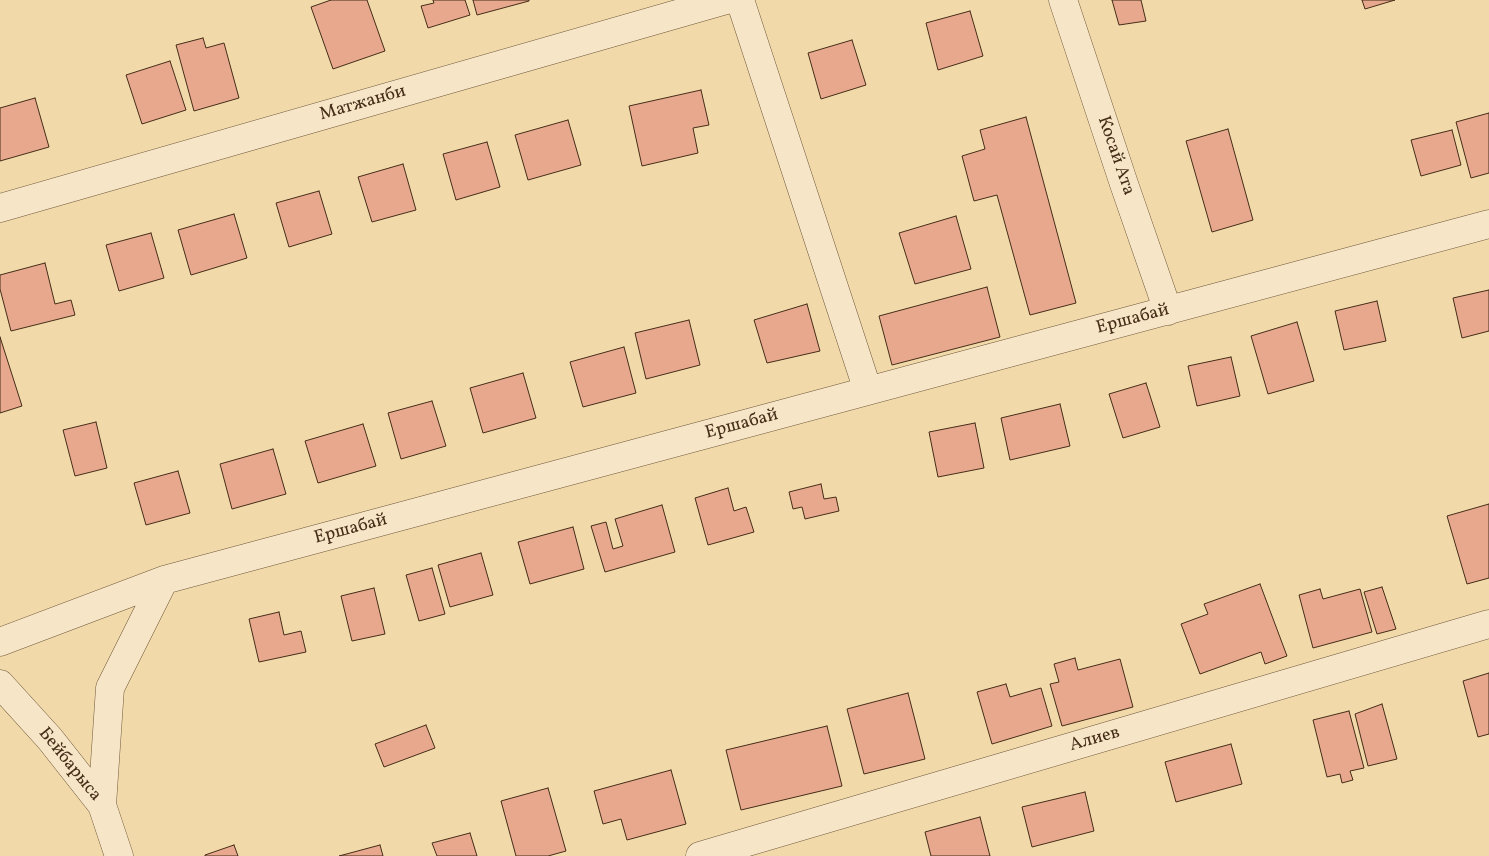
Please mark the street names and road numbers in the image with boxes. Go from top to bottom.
street label: Матжанби [317,81,409,127]
street label: Косай Ата [1091,114,1139,198]
street label: Ершабай [1094,300,1172,340]
street label: Ершабай [703,405,781,445]
street label: Ершабай [312,510,390,550]
street label: Алиев [1067,723,1123,757]
street label: Бейбарыса [33,724,105,806]

